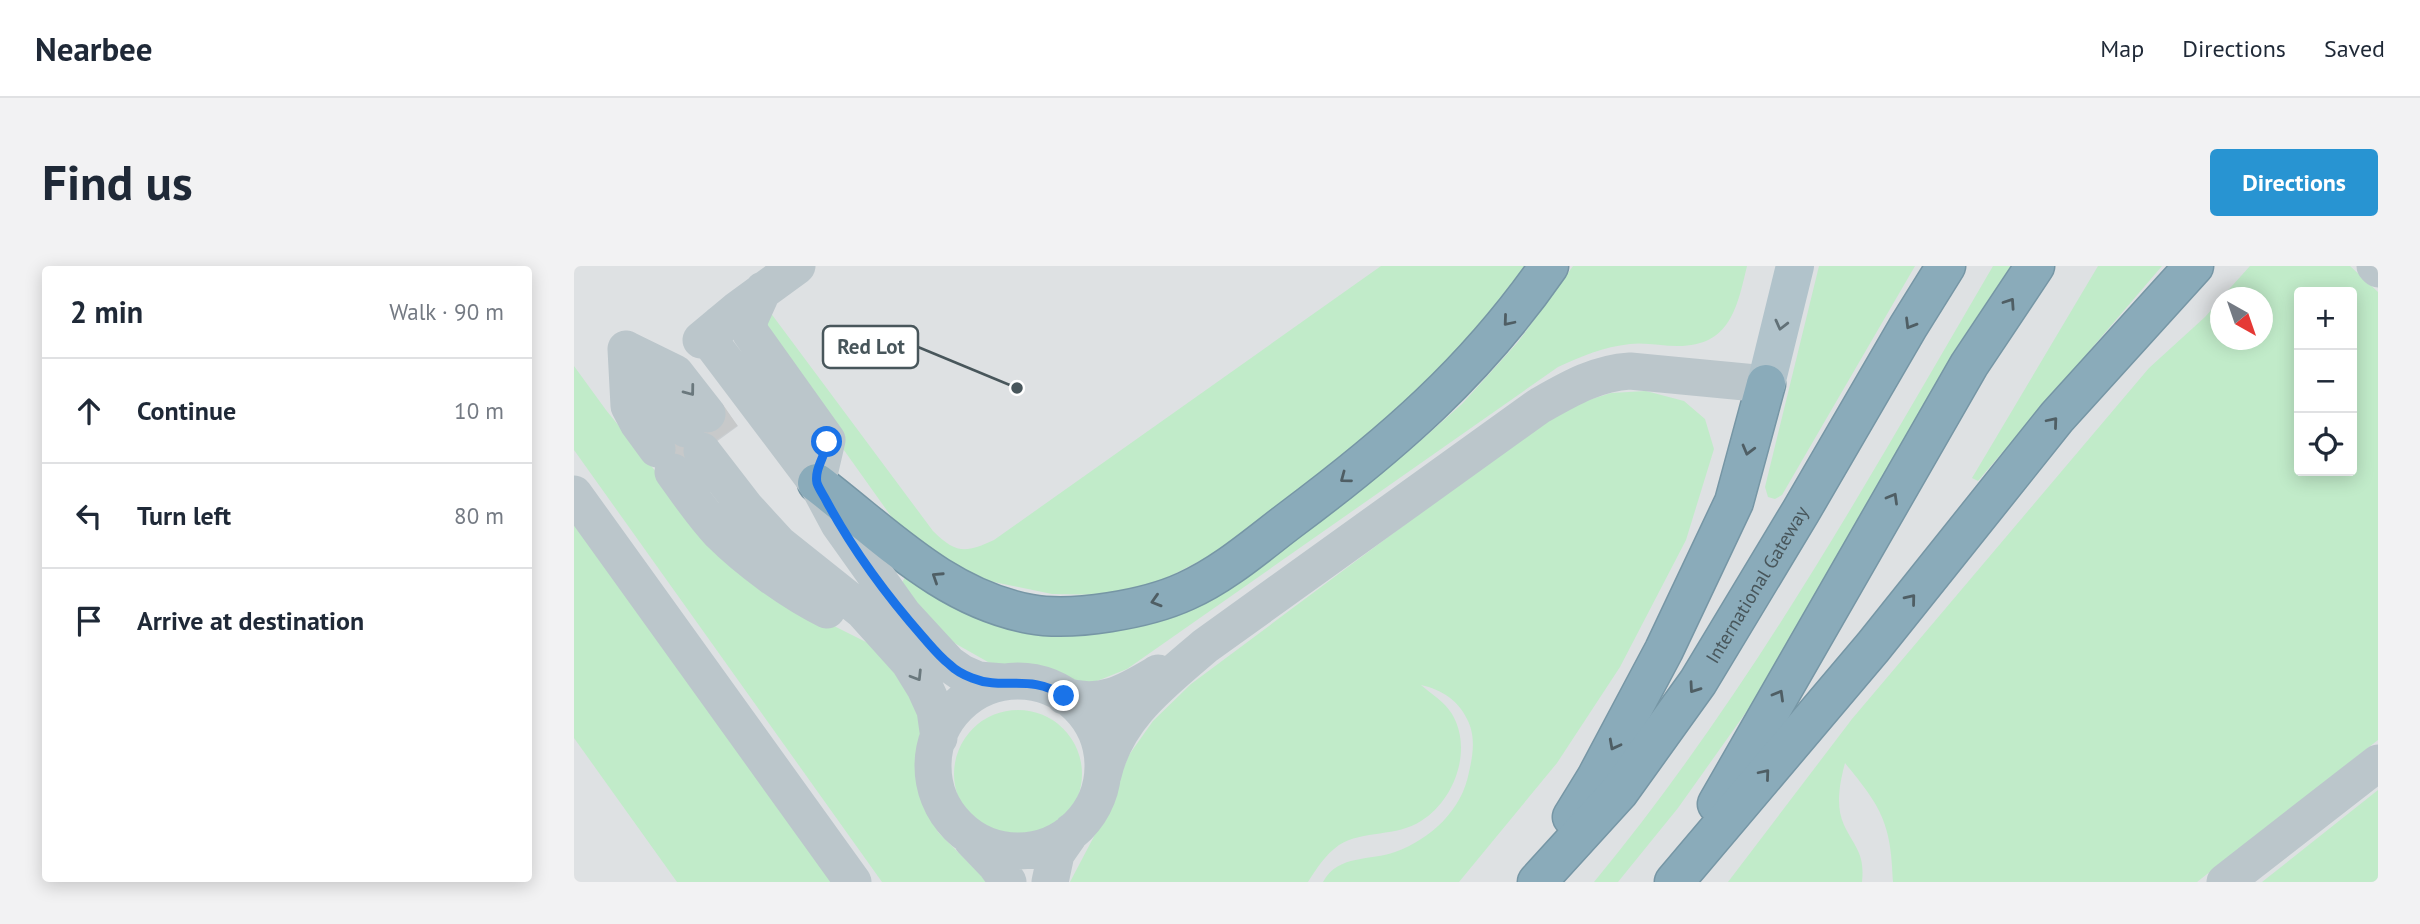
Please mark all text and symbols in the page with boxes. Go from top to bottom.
text: Nearbee [35,27,152,70]
text: Map [2100,33,2144,64]
text: Directions [2182,33,2286,64]
text: Saved [2324,33,2385,64]
button: Directions [2210,149,2378,216]
text: Find us [42,150,193,214]
north arrow [2210,287,2273,350]
map controls [2294,287,2357,476]
button: + [2294,287,2357,350]
text: 2 min [70,292,143,331]
text: Walk · 90 m [389,297,504,326]
one-way arrow [2002,298,2014,311]
one-way arrow [1504,312,1516,325]
one-way arrow [1905,316,1918,329]
one-way arrow [1775,319,1789,331]
callout: Red Lot [823,326,918,368]
text: Red Lot [837,333,905,360]
button: − [2294,350,2357,413]
one-way arrow [681,383,694,396]
icon: ahead [70,392,108,430]
text: Continue [137,394,236,427]
text: 10 m [454,396,504,425]
button: locate [2294,413,2357,476]
one-way arrow [2045,417,2057,430]
route start [811,426,842,457]
one-way arrow [1742,443,1757,455]
one-way arrow [1340,470,1353,483]
one-way arrow [1884,492,1897,505]
icon: left [70,497,108,535]
text: Turn left [137,499,231,532]
text: 80 m [454,501,504,530]
street label: International Gateway [1700,501,1813,668]
one-way arrow [932,572,945,585]
one-way arrow [1150,593,1162,608]
one-way arrow [1903,595,1915,608]
icon: arrive [70,602,108,640]
text: Arrive at destination [137,604,364,637]
one-way arrow [909,668,922,681]
route end [1048,680,1079,711]
one-way arrow [1690,680,1702,693]
one-way arrow [1771,689,1784,702]
one-way arrow [1609,738,1622,750]
one-way arrow [1757,769,1769,782]

